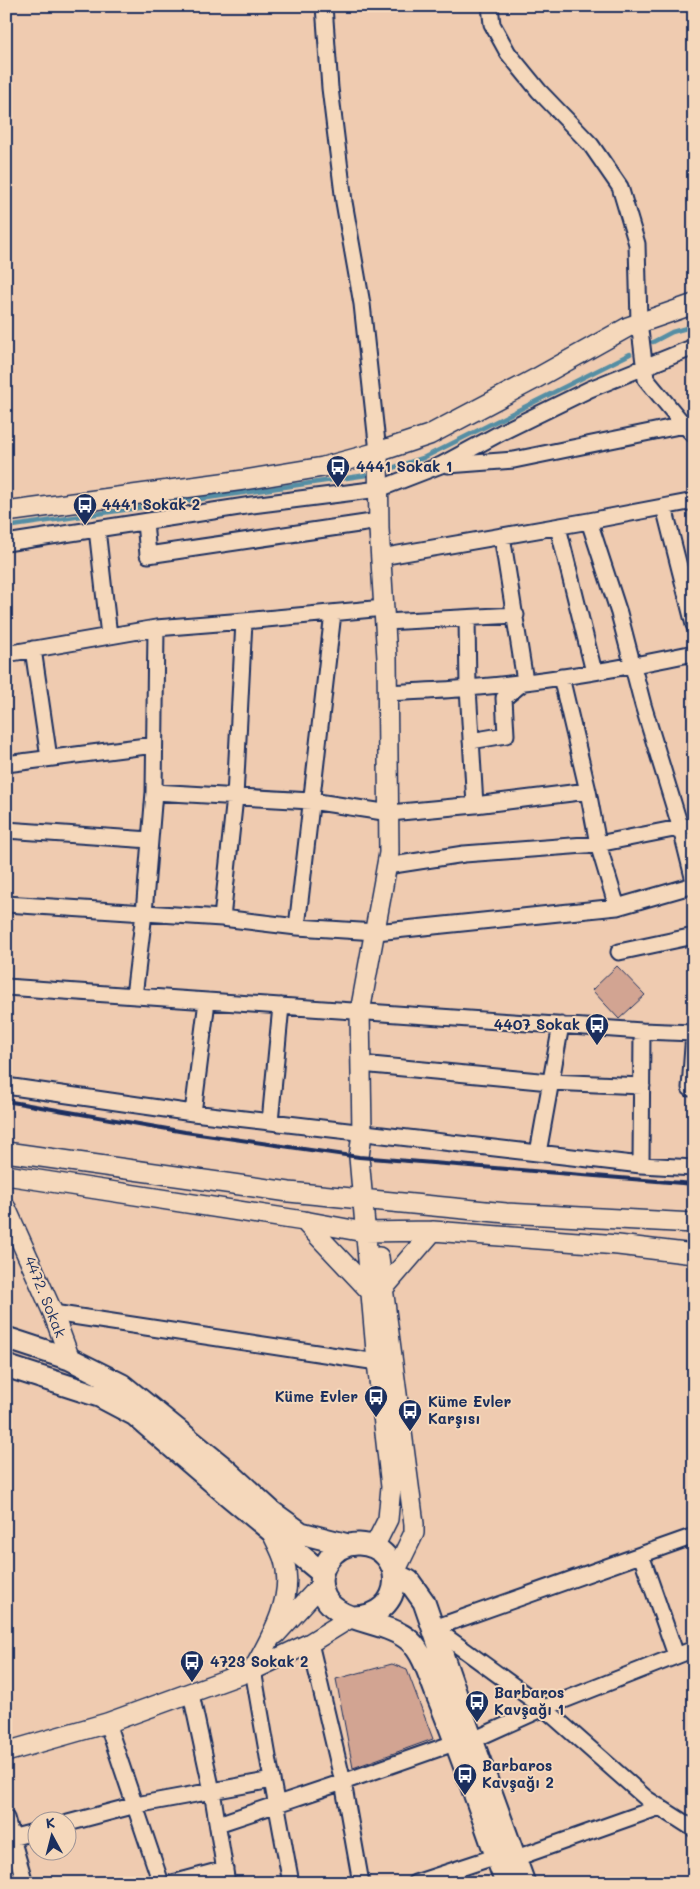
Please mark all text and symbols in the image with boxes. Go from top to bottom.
bus stop icon: 4441 Sokak 1 [325,454,351,488]
place label: 4441 Sokak 1 [356,456,453,476]
bus stop icon: 4441 Sokak 2 [72,492,98,526]
place label: 4441 Sokak 2 [102,494,200,514]
bus stop icon: 4407 Sokak [584,1012,610,1046]
place label: 4407 Sokak [494,1014,580,1034]
street label: 4472. Sokak [21,1253,71,1340]
bus stop icon: Küme Evler [363,1384,389,1418]
place label: Küme Evler [275,1386,358,1406]
place label: Küme Evler Karşısı [428,1391,511,1429]
bus stop icon: Küme Evler Karşısı [397,1398,423,1432]
bus stop icon: 4723 Sokak 2 [179,1649,205,1683]
place label: 4723 Sokak 2 [210,1651,308,1671]
place label: Barbaros Kavşağı 1 [494,1682,564,1720]
bus stop icon: Barbaros Kavşağı 1 [464,1689,490,1723]
place label: Barbaros Kavşağı 2 [482,1755,554,1793]
bus stop icon: Barbaros Kavşağı 2 [452,1762,478,1796]
north arrow [28,1812,78,1862]
text: K [45,1813,56,1833]

